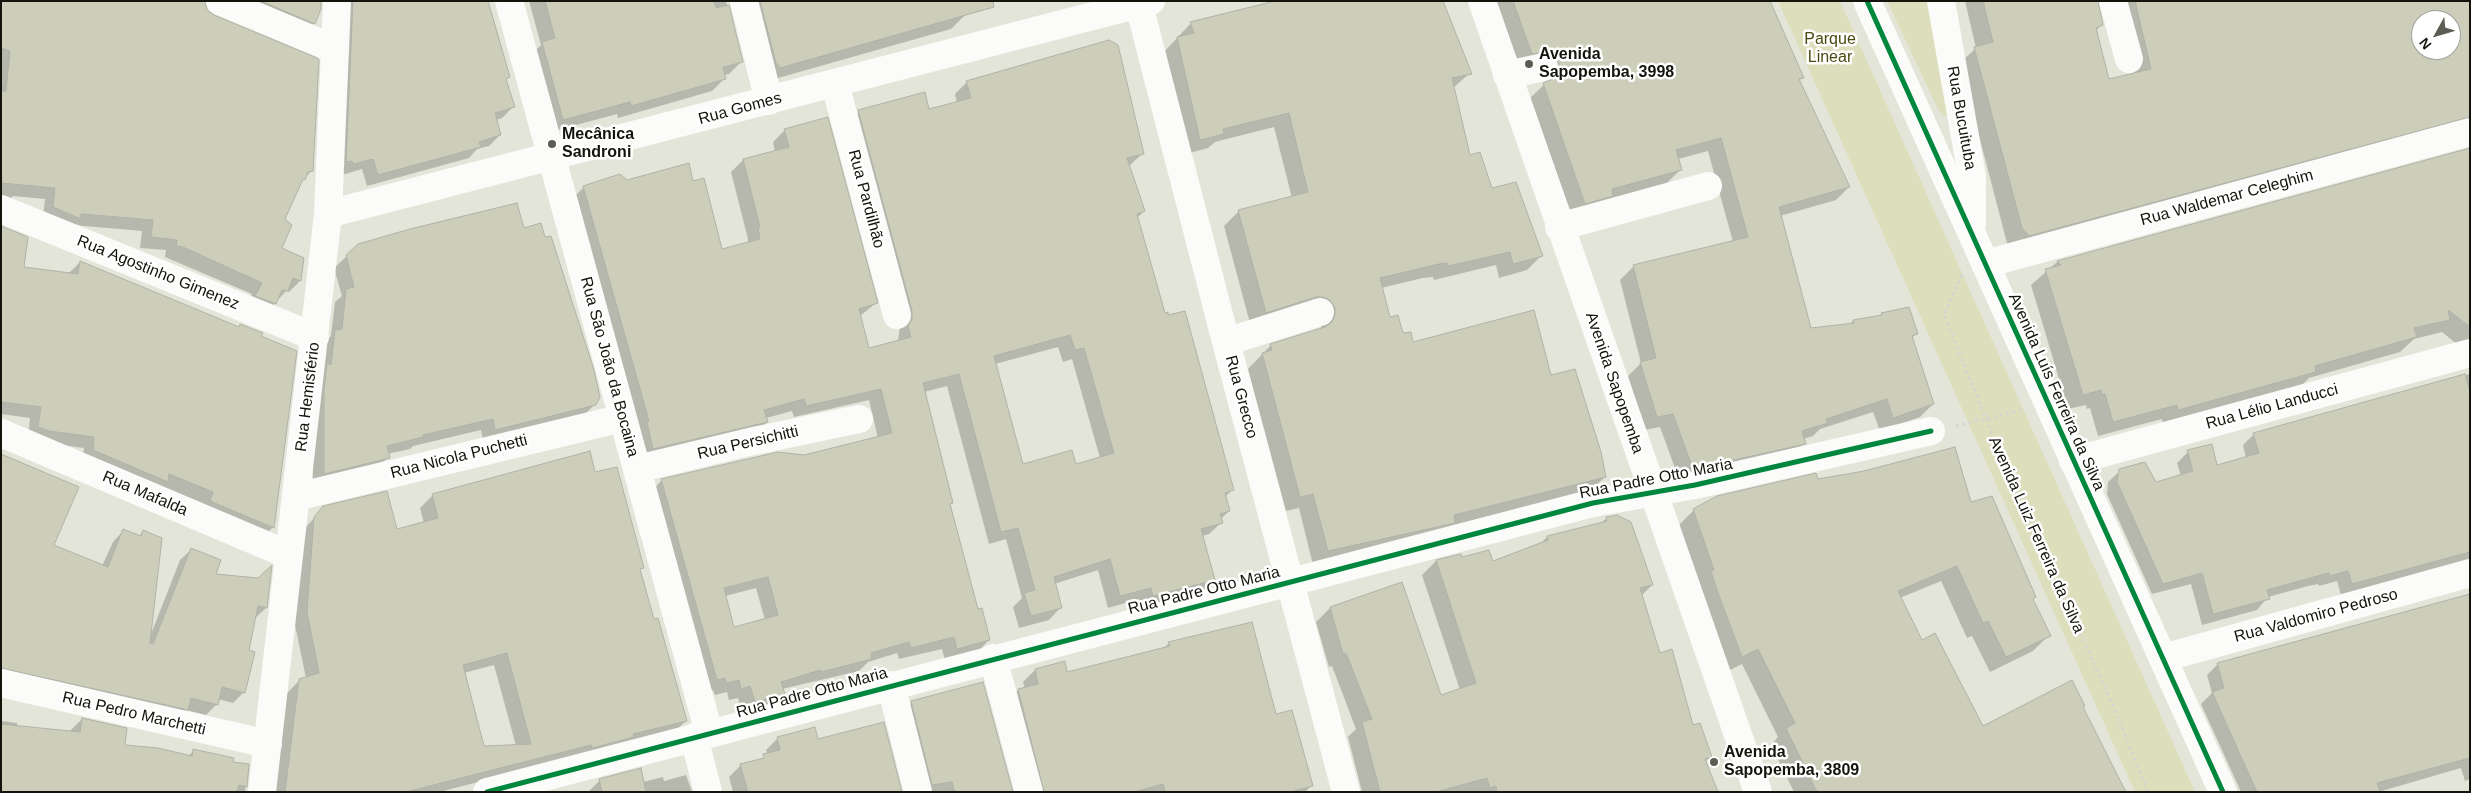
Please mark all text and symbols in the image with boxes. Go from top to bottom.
north arrow [2411,10,2461,60]
park label: Parque Linear [1804,30,1856,68]
text: N [2416,35,2435,53]
place label: Avenida Sapopemba, 3998 [1539,45,1674,83]
marker: Avenida Sapopemba, 3998 [1523,58,1535,70]
street label: Rua Bucuituba [1942,65,1980,171]
street label: Rua Gomes [696,89,784,129]
place label: Mecânica Sandroni [562,125,634,163]
marker: Mecânica Sandroni [546,138,558,150]
street label: Rua Pardilhão [844,148,888,250]
street label: Rua Waldemar Celeghim [2138,166,2316,230]
street label: Rua Agostinho Gimenez [74,232,242,314]
street label: Rua São João da Bocaina [576,275,642,459]
street label: Avenida Luís Ferreira da Silva [2004,290,2108,494]
street label: Avenida Sapopemba [1581,310,1647,456]
street label: Rua Hemisfério [292,341,324,453]
street label: Rua Grecco [1221,353,1261,441]
street label: Rua Lélio Landucci [2204,380,2340,434]
street label: Rua Persichitti [696,422,800,464]
street label: Rua Nicola Puchetti [389,431,529,483]
street label: Avenida Luiz Ferreira da Silva [1984,434,2088,636]
street label: Rua Padre Otto Maria [1578,455,1734,503]
street label: Rua Mafalda [99,467,191,521]
street label: Rua Padre Otto Maria [1126,563,1282,619]
street label: Rua Valdomiro Pedroso [2232,585,2400,647]
street label: Rua Padre Otto Maria [734,664,890,722]
street label: Rua Pedro Marchetti [60,688,208,740]
place label: Avenida Sapopemba, 3809 [1724,743,1859,781]
marker: Avenida Sapopemba, 3809 [1708,756,1720,768]

